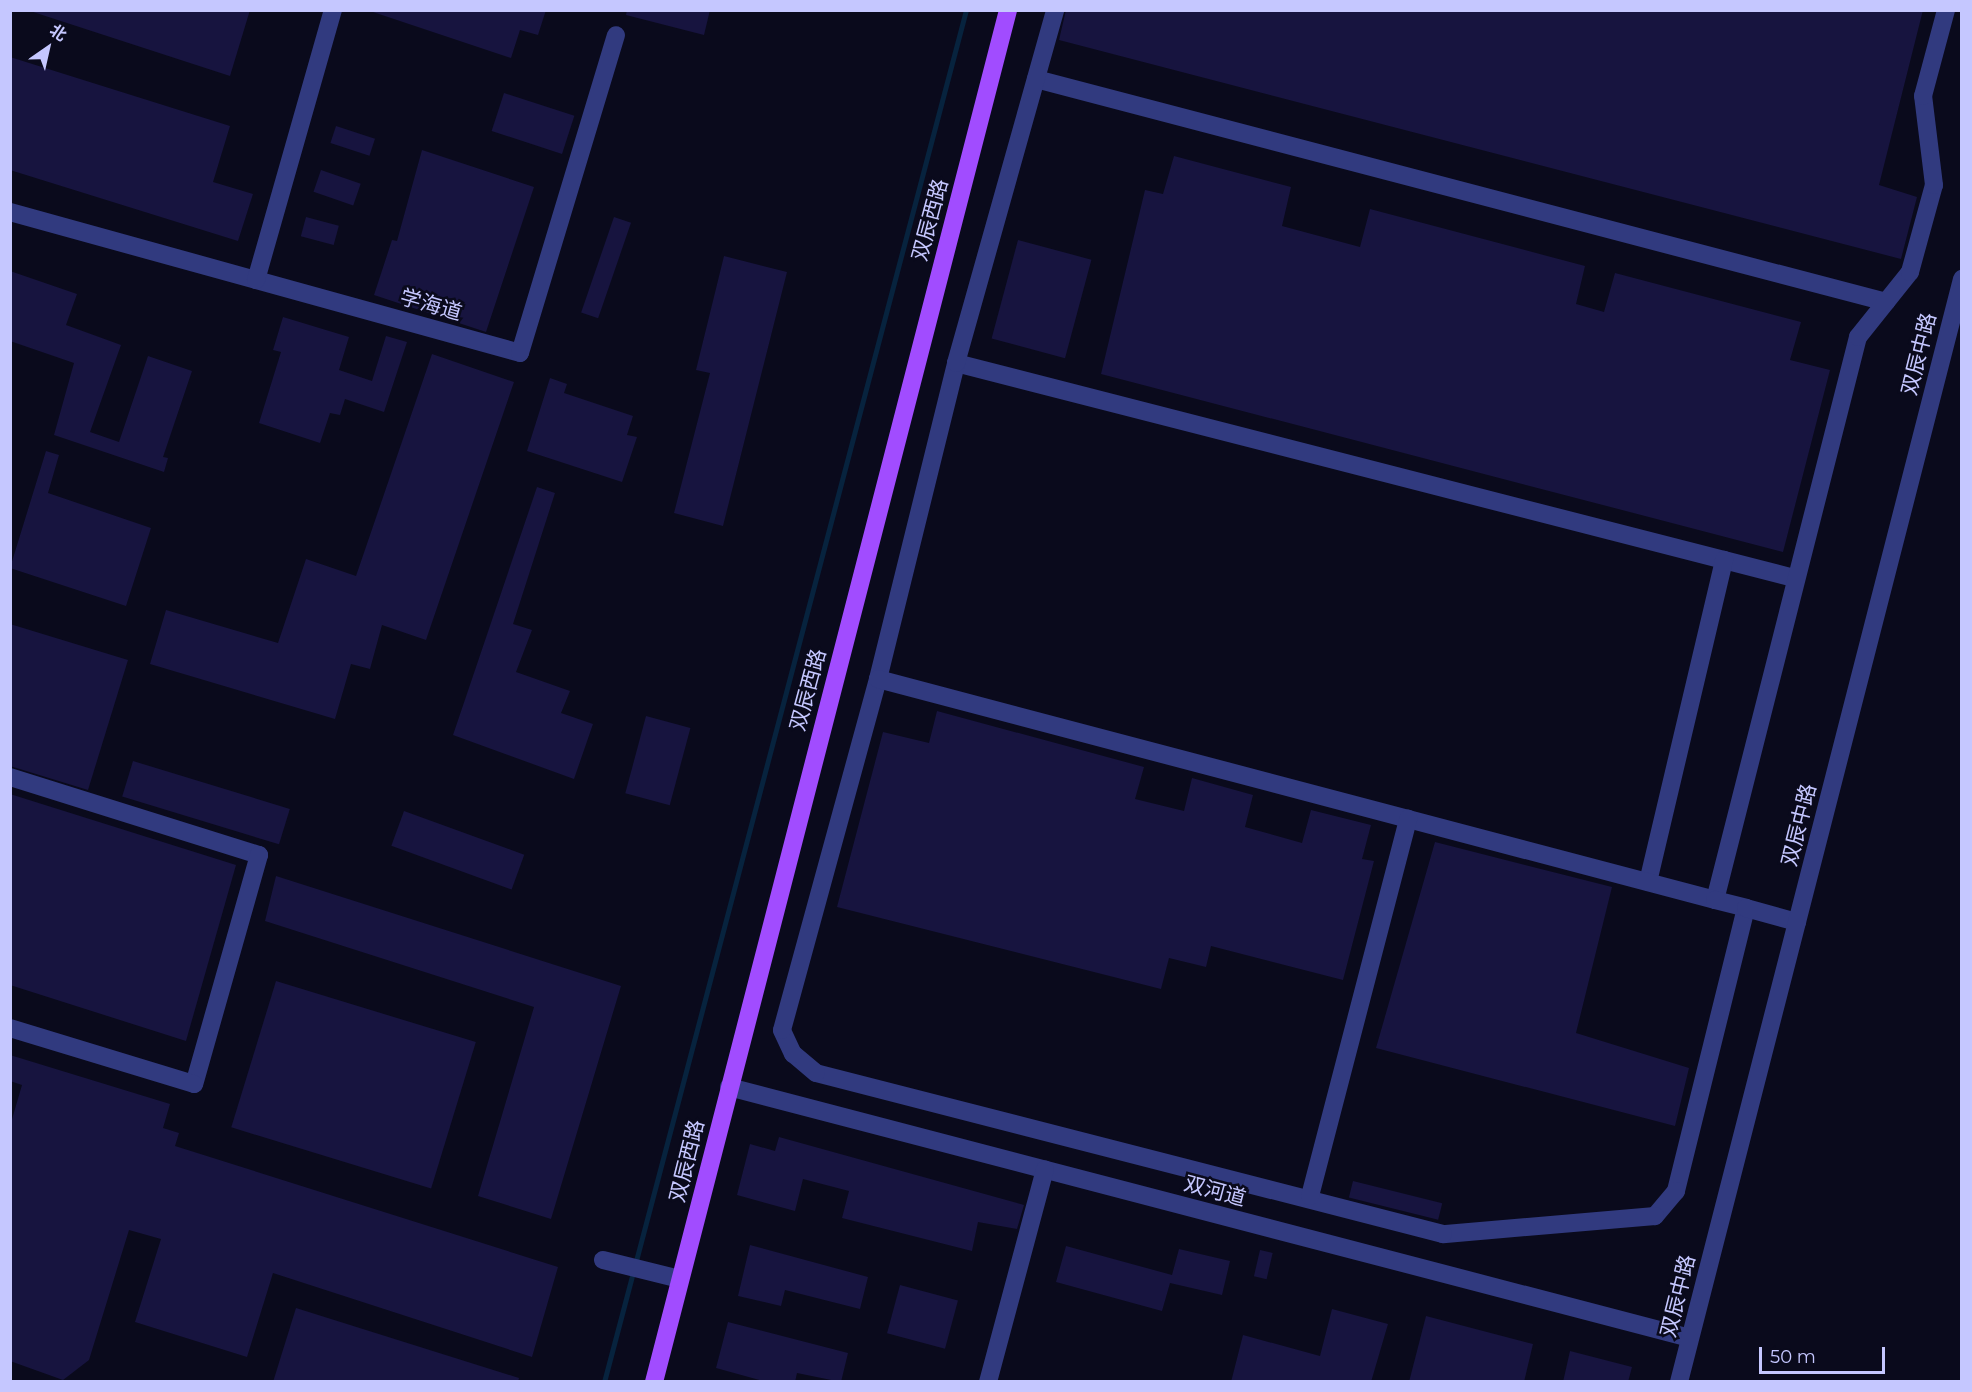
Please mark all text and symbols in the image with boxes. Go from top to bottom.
north arrow [18,18,78,78]
text: 北 [46,20,70,45]
street label: 双辰西路 [907,176,953,264]
street label: 学海道 [397,284,465,326]
street label: 双辰中路 [1897,310,1941,398]
street label: 双辰西路 [785,646,831,734]
street label: 双辰中路 [1777,781,1821,869]
street label: 双辰西路 [665,1117,709,1205]
street label: 双河道 [1181,1171,1249,1211]
street label: 双辰中路 [1656,1252,1700,1340]
scale bar [1762,1335,1888,1373]
text: 50 m [1770,1346,1816,1368]

